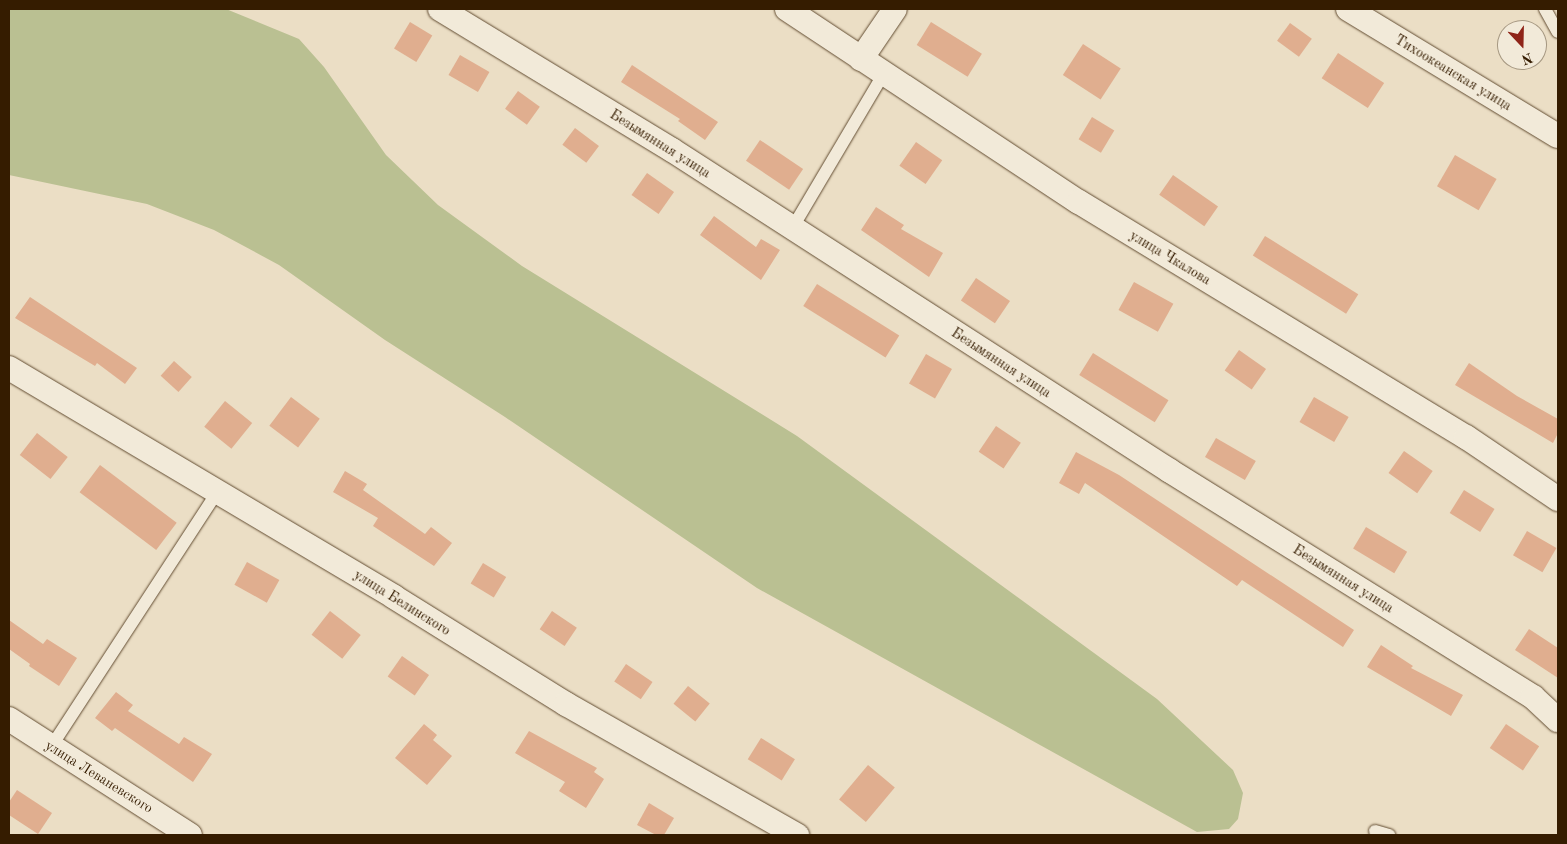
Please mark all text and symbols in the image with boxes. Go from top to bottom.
north arrow [1497,20,1547,70]
street label: Тихоокеанская улица [1391,31,1515,115]
text: N [1520,50,1535,67]
street label: Безымянная улица [607,106,713,182]
street label: улица Чкалова [1126,227,1214,289]
street label: Безымянная улица [948,324,1054,402]
street label: Безымянная улица [1290,541,1396,617]
street label: улица Белинского [351,567,453,639]
street label: улица Леваневского [42,737,156,817]

